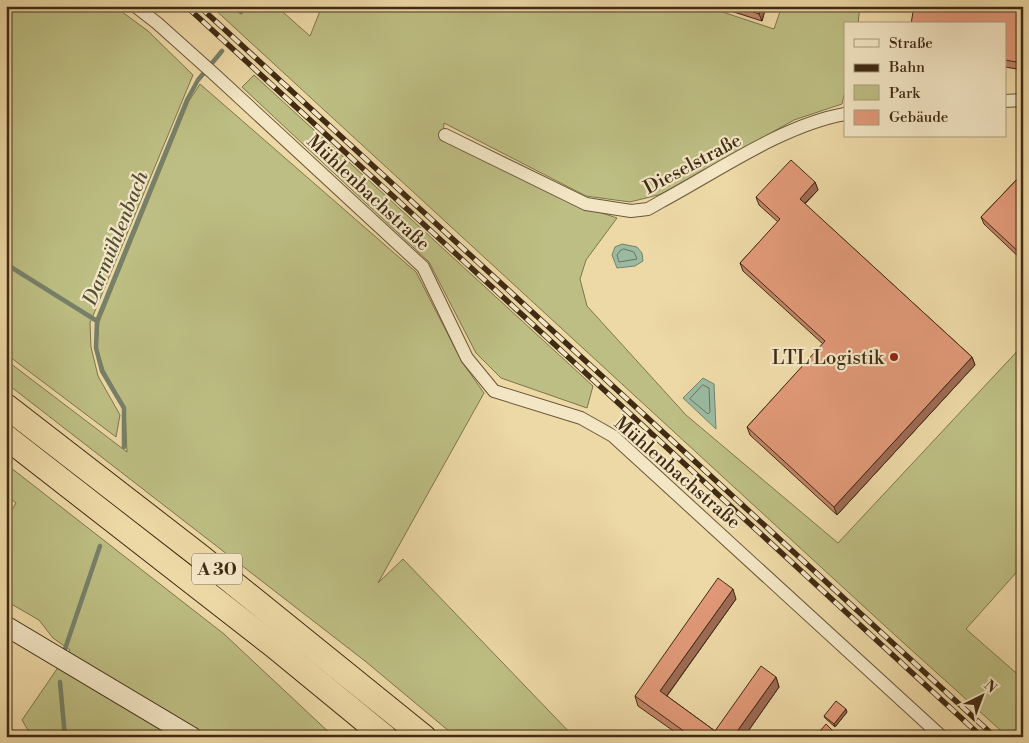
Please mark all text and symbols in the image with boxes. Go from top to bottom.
legend [844,22,1006,138]
text: Straße [889,34,933,53]
text: Bahn [888,58,925,77]
text: Park [889,84,921,103]
text: Gebäude [889,108,948,127]
street label: Dieselstraße [639,128,746,200]
street label: Mühlenbachstraße [302,129,435,256]
water label: Darmühlenbach [78,167,155,310]
place label: LTL Logistik [772,346,885,370]
marker: LTL Logistik [888,351,900,363]
street label: Mühlenbachstraße [609,411,746,534]
road number: A 30 [192,554,242,584]
north arrow [956,670,1006,720]
text: N [980,677,1000,697]

